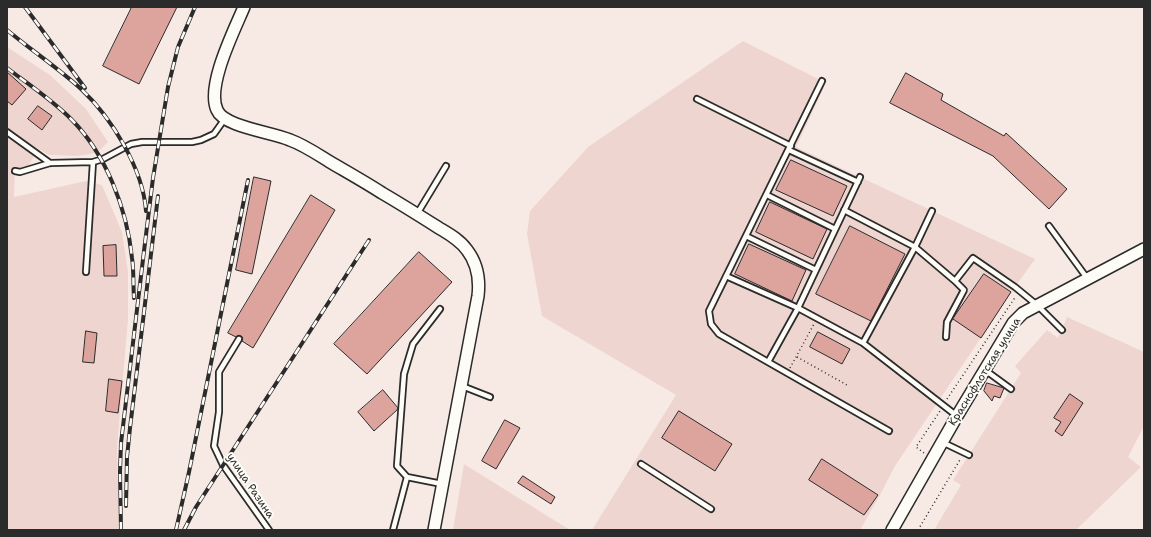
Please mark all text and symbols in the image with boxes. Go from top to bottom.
street label: Краснофлотская улица [946,315,1024,429]
street label: улица Разина [223,451,277,521]

